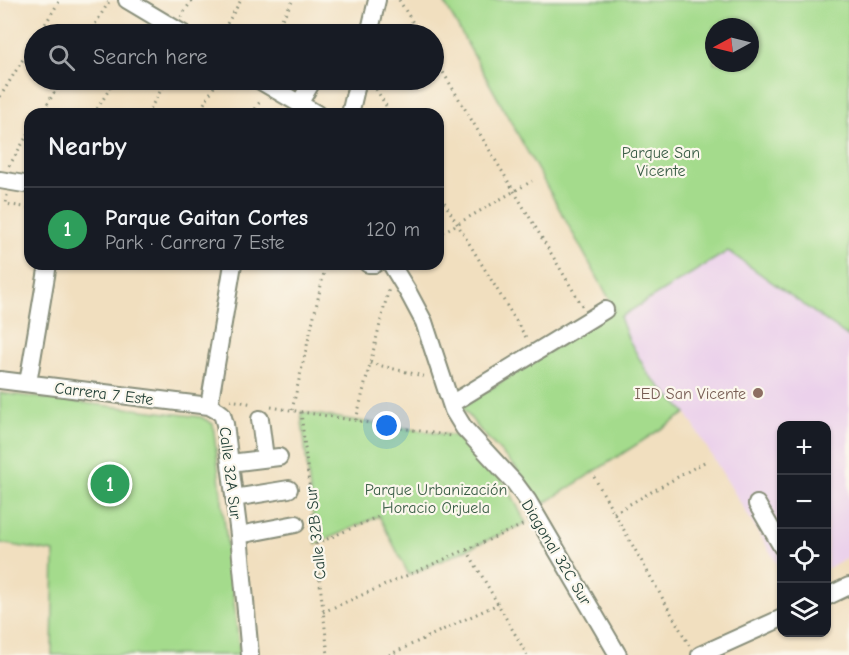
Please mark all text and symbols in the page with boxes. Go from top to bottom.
north arrow [705,18,759,72]
search box [24,24,444,90]
icon: search [45,41,78,74]
text: Search here [93,44,208,70]
text: Nearby [48,132,127,162]
park label: Parque San Vicente [622,144,700,180]
text: Parque Gaitan Cortes [105,205,308,231]
text: 1 [64,218,71,241]
text: 120 m [366,218,420,241]
text: Park · Carrera 7 Este [105,231,285,254]
street label: Carrera 7 Este [53,379,154,409]
place label: IED San Vicente [634,385,746,403]
marker: IED San Vicente [751,386,765,400]
your location [372,411,401,440]
map controls [777,421,831,637]
button: + [777,421,831,475]
street label: Calle 32A Sur [215,426,245,521]
pin: 1 [90,462,130,506]
button: − [777,475,831,529]
park label: Parque Urbanización Horacio Orjuela [365,481,507,517]
street label: Calle 32B Sur [302,485,330,580]
street label: Diagonal 32C Sur [518,497,595,609]
button: locate [777,529,831,583]
button: layers [777,583,831,637]

